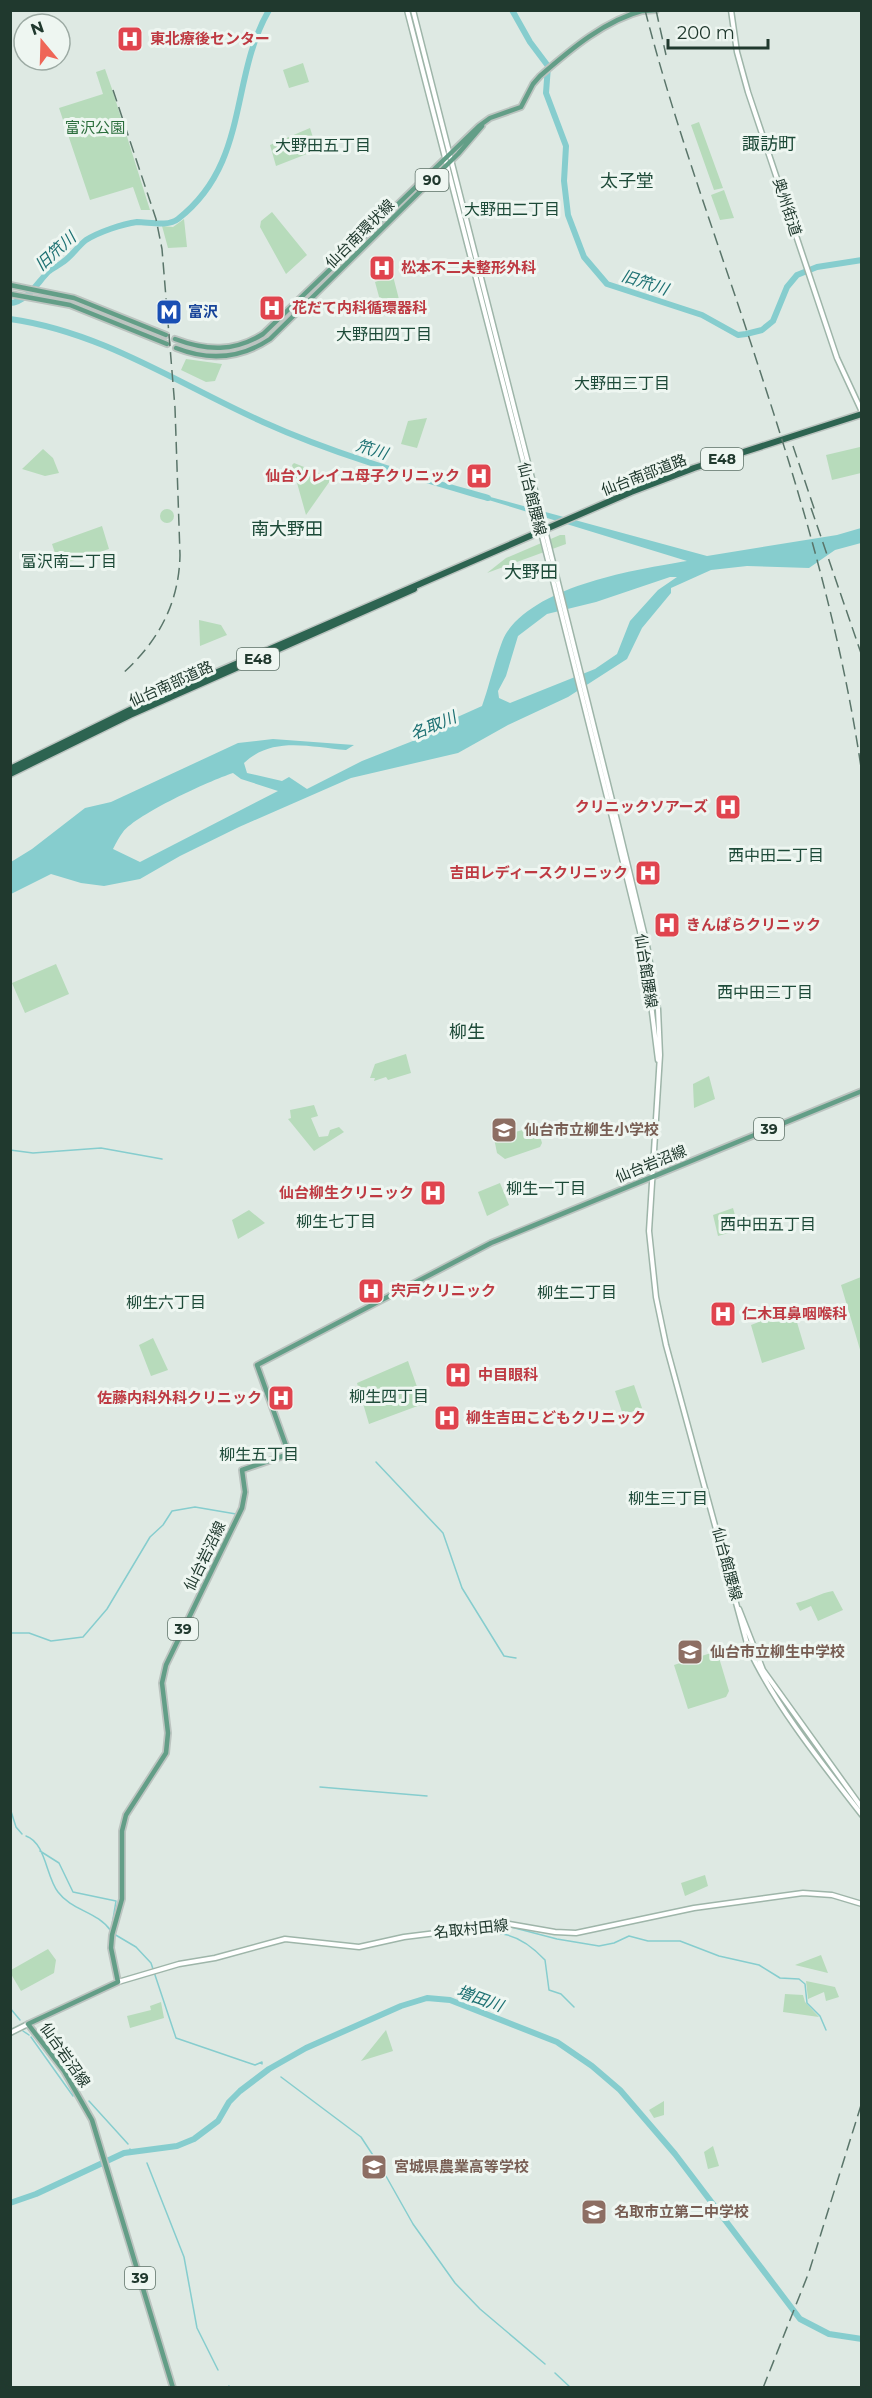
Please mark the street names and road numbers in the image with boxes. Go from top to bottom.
road number: 90 [416,169,448,191]
street label: 奥州街道 [769,175,806,238]
street label: 仙台南環状線 [321,195,398,272]
road number: E48 [701,448,743,470]
street label: 仙台南部道路 [598,450,689,500]
street label: 仙台館腰線 [514,460,551,538]
road number: E48 [237,648,279,670]
street label: 仙台南部道路 [126,657,216,711]
street label: 仙台館腰線 [631,932,662,1009]
road number: 39 [754,1118,784,1140]
street label: 仙台岩沼線 [612,1141,689,1186]
street label: 仙台岩沼線 [180,1518,230,1594]
street label: 仙台館腰線 [709,1525,746,1603]
road number: 39 [168,1618,198,1640]
street label: 名取村田線 [433,1915,509,1942]
street label: 仙台岩沼線 [36,2019,95,2091]
road number: 39 [125,2267,155,2289]

